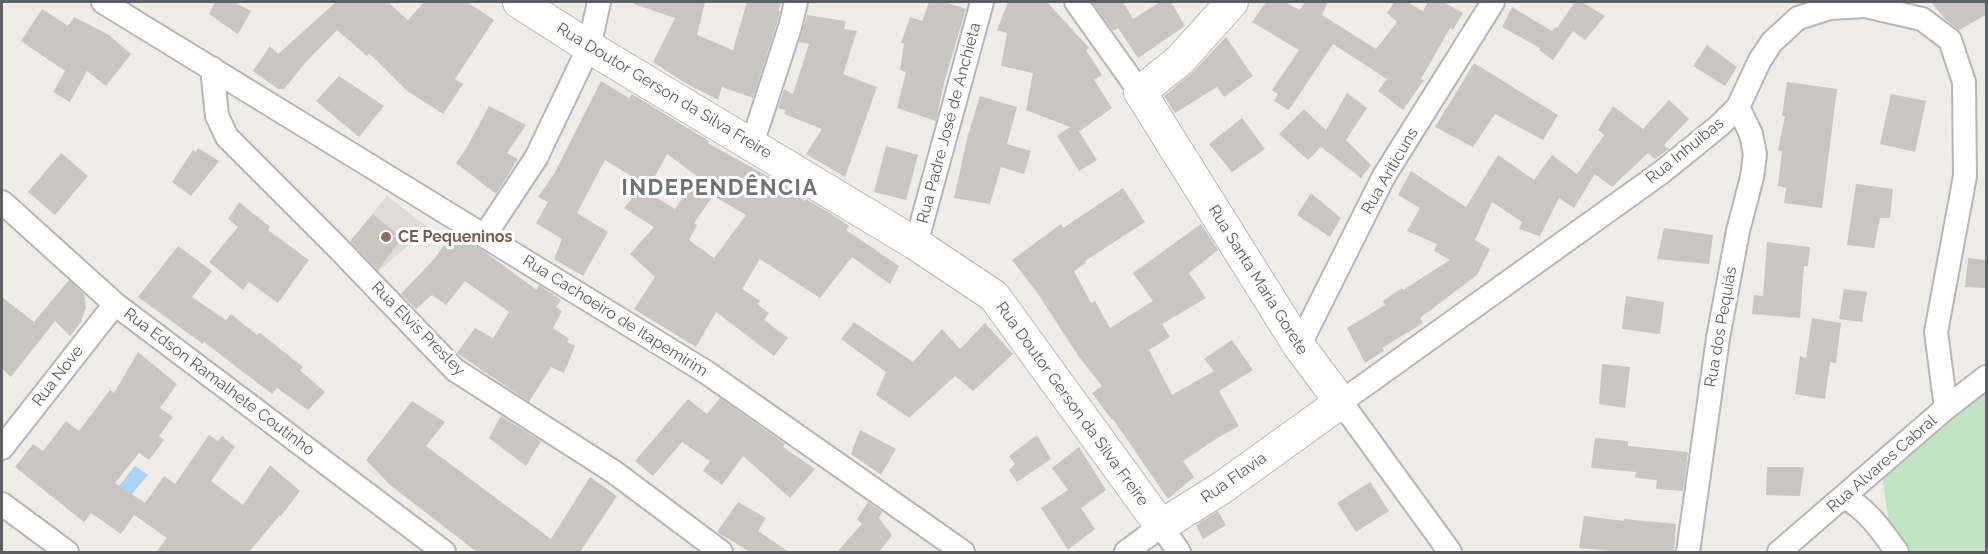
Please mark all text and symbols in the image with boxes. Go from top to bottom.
street label: Rua Doutor Gerson da Silva Freire [553,19,775,163]
street label: Rua Padre José de Anchieta [913,21,985,225]
street label: Rua Inhuibas [1642,114,1728,188]
street label: Rua Ariticuns [1358,124,1422,218]
district label: INDEPENDÊNCIA [621,175,819,201]
street label: Rua Santa Maria Gorete [1204,201,1312,359]
place label: CE Pequeninos [398,227,512,247]
marker: CE Pequeninos [379,230,393,244]
street label: Rua Cachoeiro de Itapemirim [519,251,711,381]
street label: Rua dos Pequiás [1701,265,1741,389]
street label: Rua Elvis Presley [367,278,469,380]
street label: Rua Doutor Gerson da Silva Freire [991,298,1153,510]
street label: Rua Edson Ramalhete Coutinho [120,304,318,460]
street label: Rua Nove [28,342,88,410]
street label: Rua Alvares Cabral [1823,411,1941,517]
street label: Rua Flavia [1198,448,1270,508]

